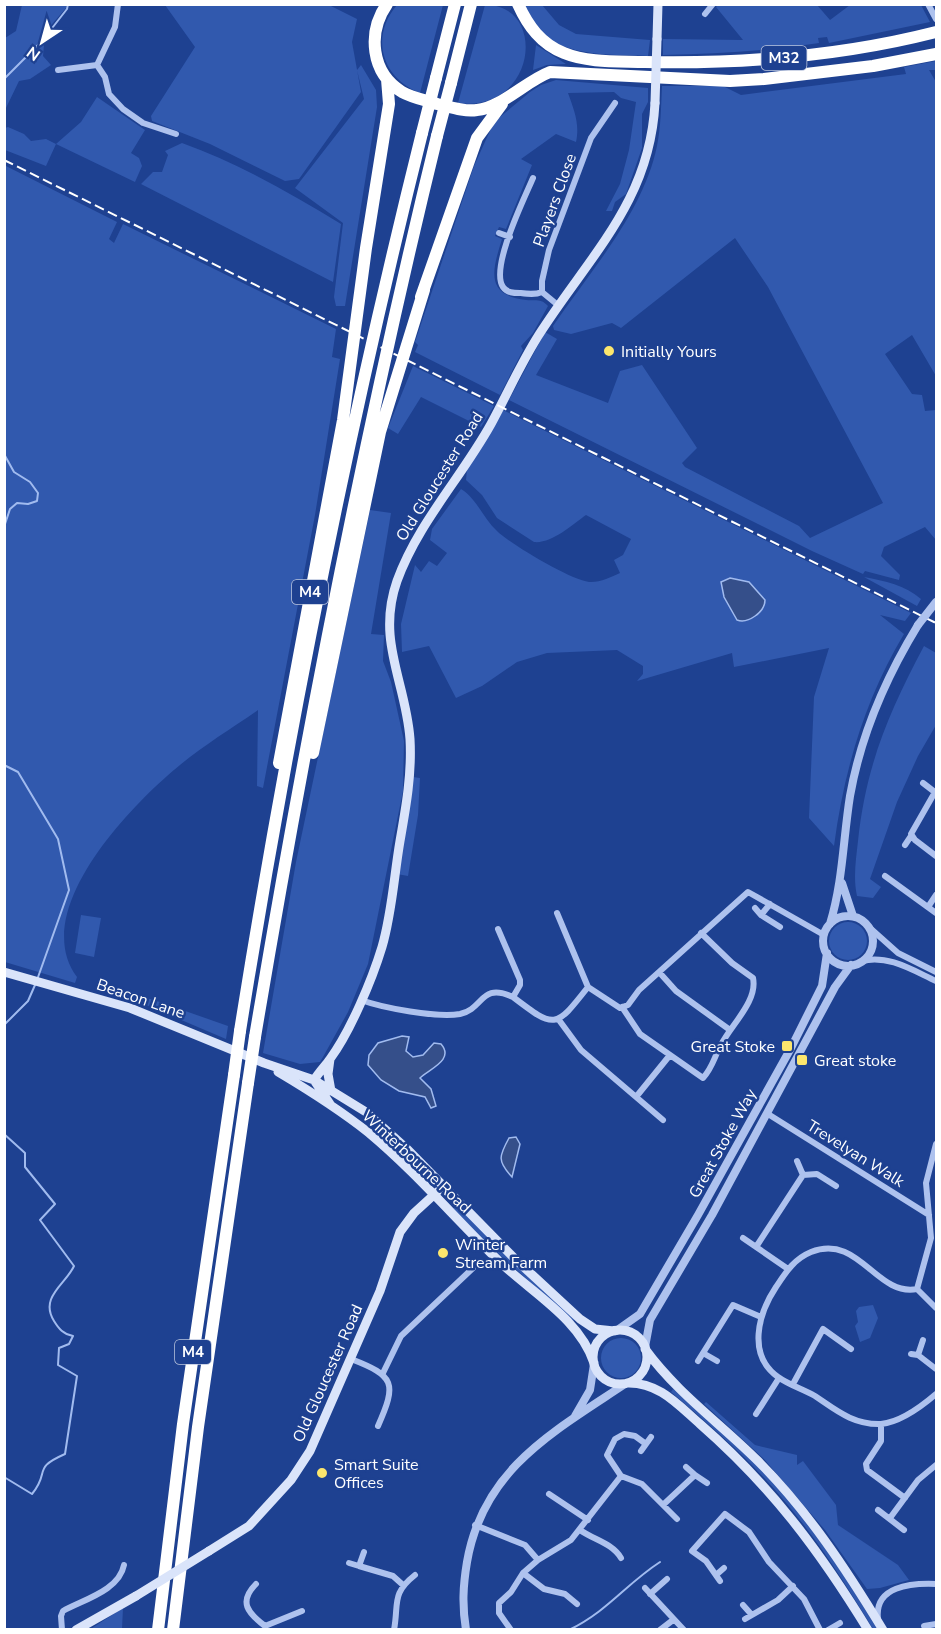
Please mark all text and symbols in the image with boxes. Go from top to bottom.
north arrow [12,12,72,72]
text: N [22,41,45,66]
road number: M32 [762,46,806,70]
street label: Players Close [528,151,582,250]
place label: Initially Yours [621,341,717,363]
marker: Initially Yours [602,344,616,358]
street label: Old Gloucester Road [391,408,489,546]
road number: M4 [292,580,328,604]
street label: Beacon Lane [94,974,188,1024]
place label: Great Stoke [691,1036,775,1058]
marker: Great Stoke [780,1039,794,1053]
place label: Great stoke [814,1050,896,1072]
marker: Great stoke [795,1053,809,1067]
street label: Great Stoke Way [684,1084,762,1202]
street label: Winterbourne Road [357,1105,476,1218]
street label: Trevelyan Walk [802,1115,909,1193]
place label: Winter Stream Farm [455,1234,547,1274]
marker: Winter Stream Farm [436,1246,450,1260]
street label: Old Gloucester Road [288,1301,368,1446]
road number: M4 [175,1340,211,1364]
place label: Smart Suite Offices [334,1454,418,1494]
marker: Smart Suite Offices [315,1466,329,1480]

